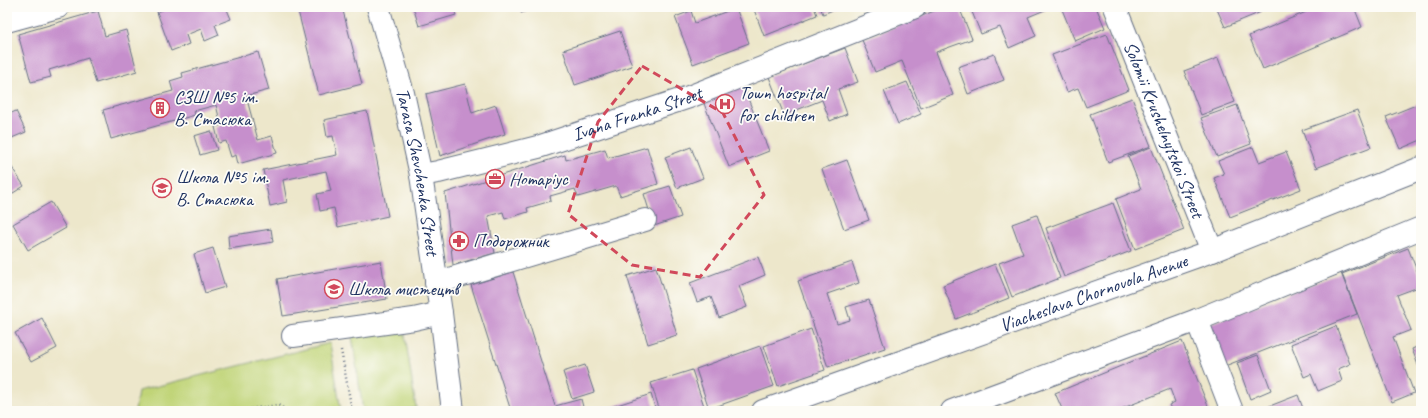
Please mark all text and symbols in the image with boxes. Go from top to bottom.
street label: Solomii Krushelnytskoi Street [1118,38,1210,223]
street label: Ivana Franka Street [569,80,707,147]
place label: Town hospital for children [739,81,830,127]
place label: СЗШ №5 ім. В. Стасюка [174,85,258,131]
street label: Tarasa Shevchenka Street [390,86,445,259]
hospital icon: Town hospital for children [714,93,736,115]
building icon: СЗШ №5 ім. В. Стасюка [149,97,171,119]
place label: Школа №5 ім. В. Стасюка [176,165,269,211]
place label: Нотаріус [509,167,569,191]
office icon: Нотаріус [484,168,506,190]
school or university icon: Школа №5 ім. В. Стасюка [151,177,173,199]
place label: Подорожник [473,229,551,253]
pharmacy icon: Подорожник [448,230,470,252]
street label: Viacheslava Chornovola Avenue [997,248,1192,338]
place label: Школа мистецтв [348,277,462,301]
school or university icon: Школа мистецтв [323,278,345,300]

